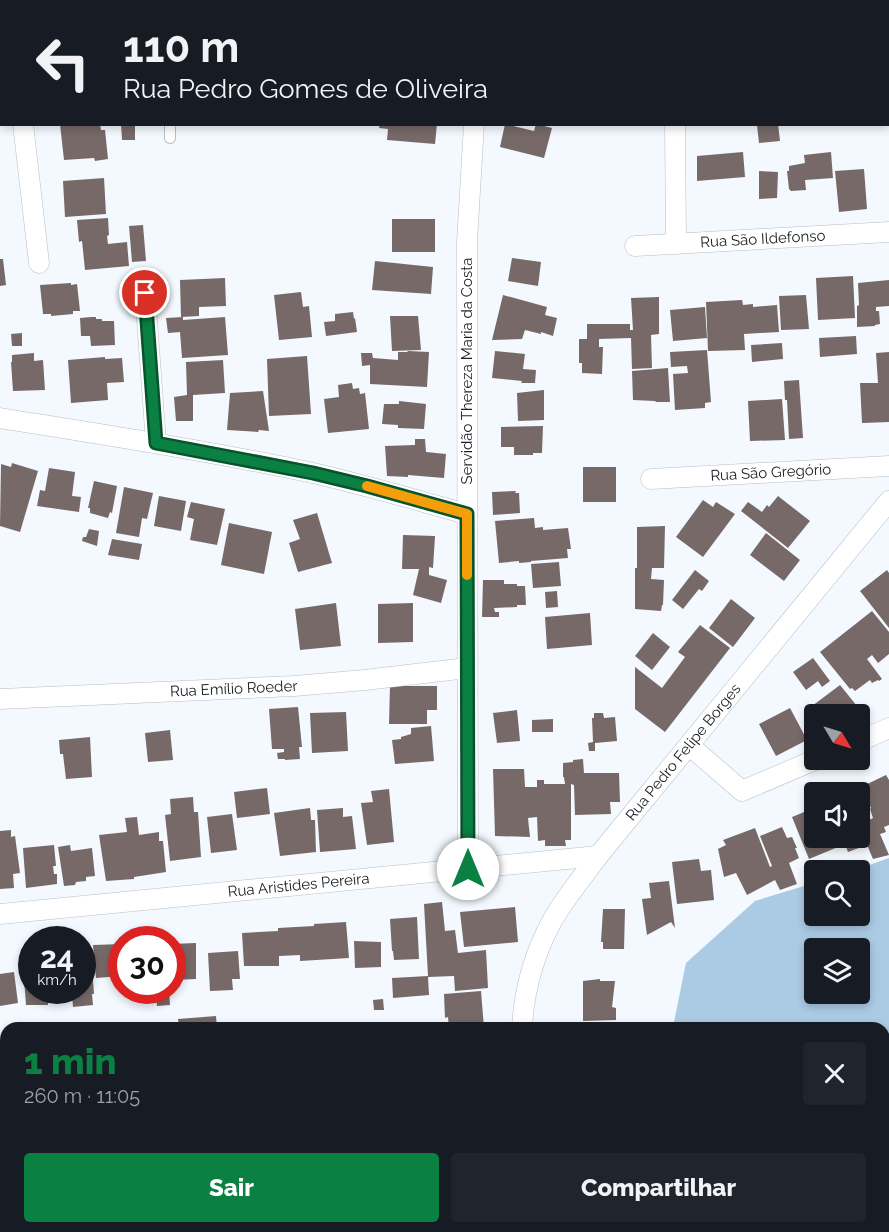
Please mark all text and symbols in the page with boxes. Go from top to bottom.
text: 110 m [123,23,239,72]
icon: left [24,24,102,102]
text: Rua Pedro Gomes de Oliveira [123,73,488,104]
street label: Rua São Ildefonso [700,227,826,251]
street label: Servidão Thereza Maria da Costa [458,258,476,484]
pin [119,267,170,318]
icon: arrive [128,276,161,309]
street label: Rua São Gregório [710,460,832,485]
street label: Rua Emílio Roeder [170,677,299,700]
street label: Rua Pedro Felipe Borges [622,680,744,824]
north arrow [804,704,870,770]
map controls [804,704,870,1004]
button: sound [804,782,870,848]
position arrow [436,837,500,901]
button: search [804,860,870,926]
street label: Rua Aristides Pereira [227,869,370,901]
speed limit sign: 30 [108,926,186,1004]
button: layers [804,938,870,1004]
text: 24 [40,940,74,975]
text: km/h [37,971,77,989]
text: 1 min [24,1040,116,1082]
button: close [803,1042,866,1105]
text: 260 m · 11:05 [24,1084,140,1108]
button: Sair [24,1153,439,1222]
button: Compartilhar [451,1153,866,1222]

